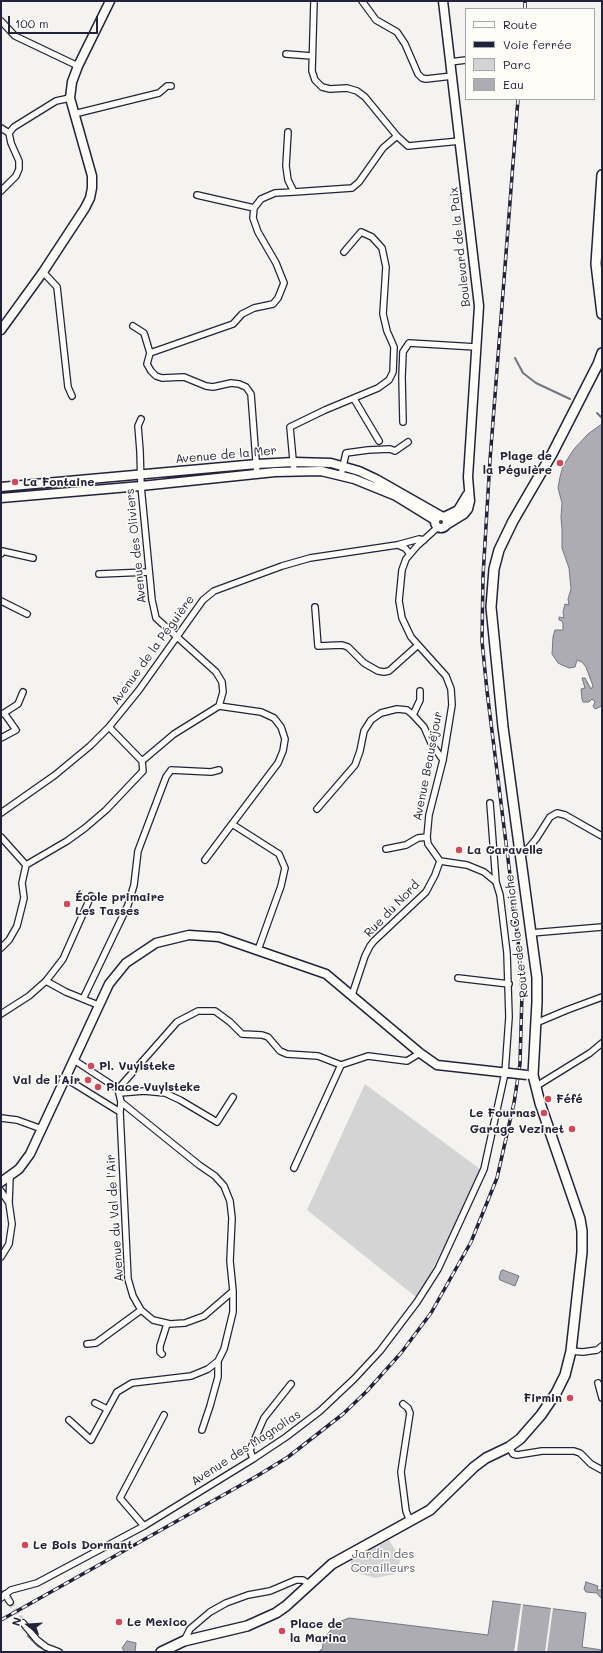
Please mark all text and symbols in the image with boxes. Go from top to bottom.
scale bar [10,8,100,34]
legend [465,8,595,100]
text: 100 m [15,15,49,31]
text: Route [503,16,537,32]
text: Voie ferrée [503,36,572,52]
text: Parc [503,56,531,72]
text: Eau [503,76,524,92]
street label: Boulevard de la Paix [447,186,473,308]
street label: Avenue de la Mer [175,443,277,467]
place label: Plage de la Péguière [483,449,552,477]
marker: Plage de la Péguière [555,458,565,468]
place label: La Fontaine [23,475,94,489]
marker: La Fontaine [10,477,20,487]
street label: Avenue des Oliviers [123,488,149,604]
street label: Avenue de la Péguière [108,593,198,707]
street label: Avenue Beauséjour [410,710,446,822]
place label: La Caravelle [467,843,543,857]
marker: La Caravelle [454,845,464,855]
street label: Route de la Corniche [502,873,532,999]
street label: Rue du Nord [361,878,423,940]
place label: École primaire Les Tasses [75,890,164,918]
marker: École primaire Les Tasses [62,899,72,909]
place label: Pl. Vuylsteke [99,1059,175,1073]
marker: Pl. Vuylsteke [86,1061,96,1071]
place label: Val de l’Air [13,1073,80,1087]
marker: Val de l’Air [83,1075,93,1085]
place label: Place Vuylsteke [106,1080,200,1094]
marker: Place Vuylsteke [93,1082,103,1092]
place label: Féfé [556,1092,583,1106]
marker: Féfé [543,1094,553,1104]
place label: Le Fournas [469,1106,536,1120]
marker: Le Fournas [539,1108,549,1118]
place label: Garage Vezinet [470,1122,564,1136]
marker: Garage Vezinet [567,1124,577,1134]
street label: Avenue du Val de l'Air [103,1154,127,1282]
place label: Firmin [524,1391,562,1405]
marker: Firmin [565,1393,575,1403]
street label: Avenue des Magnolias [188,1407,304,1489]
place label: Le Bois Dormant [33,1538,132,1552]
marker: Le Bois Dormant [20,1540,30,1550]
park label: Jardin des Corailleurs [351,1547,415,1575]
north arrow [8,1605,48,1645]
text: N [8,1615,24,1628]
place label: Le Mexico [127,1615,187,1629]
marker: Le Mexico [114,1617,124,1627]
place label: Place de la Marina [290,1617,347,1645]
marker: Place de la Marina [277,1626,287,1636]

